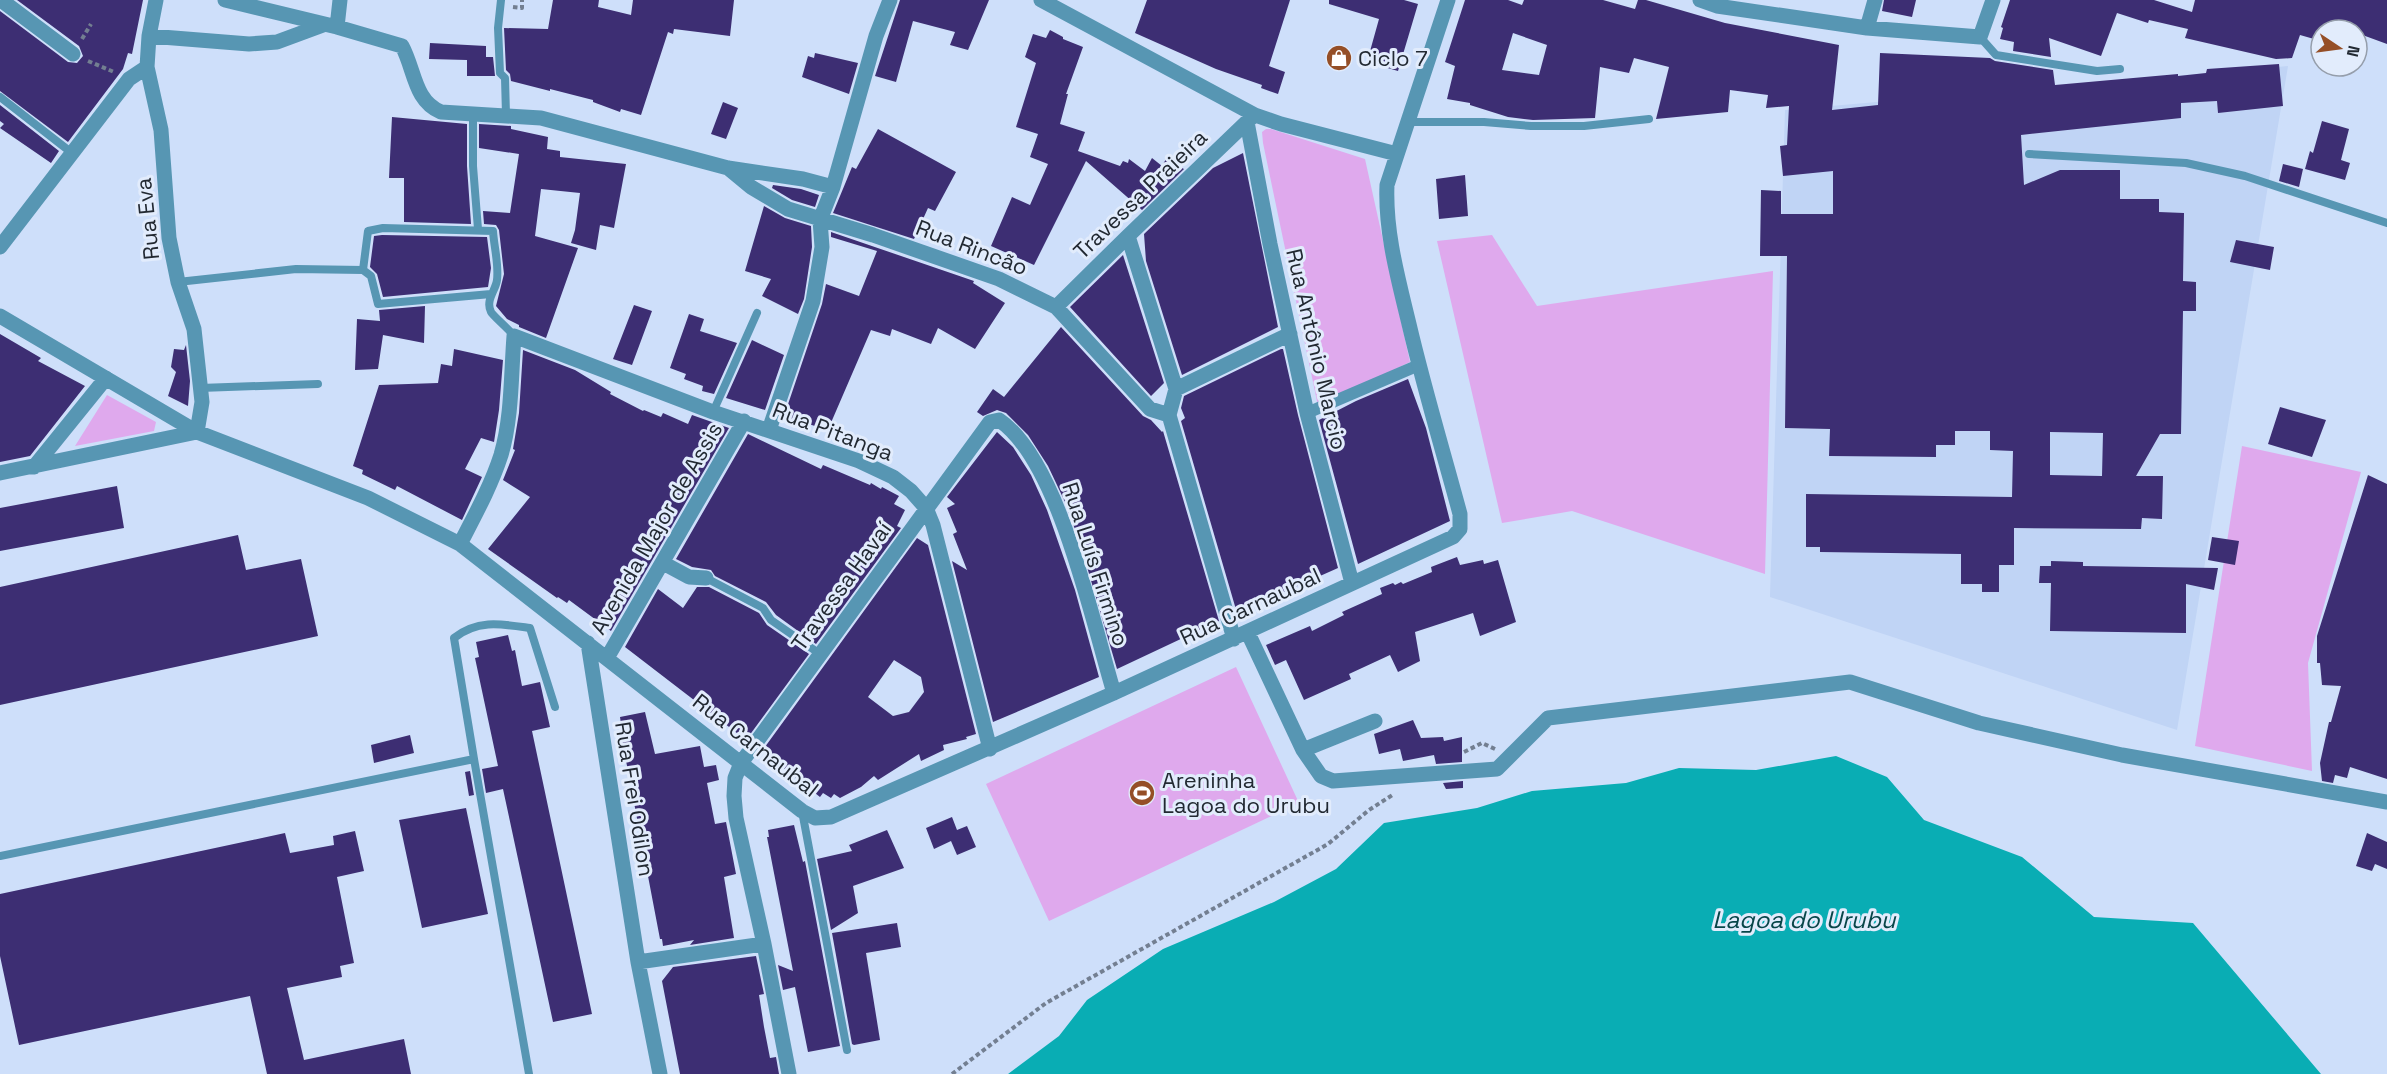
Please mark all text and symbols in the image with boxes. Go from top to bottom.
north arrow [2309,18,2369,78]
shop icon: Ciclo 7 [1324,43,1354,73]
place label: Ciclo 7 [1358,44,1428,72]
text: N [2342,44,2365,59]
street label: Travessa Praieira [1067,123,1213,265]
street label: Rua Eva [129,176,165,261]
street label: Rua Rincão [912,213,1032,281]
street label: Rua Antônio Marcio [1280,246,1354,452]
street label: Rua Pitanga [769,395,898,467]
street label: Avenida Major de Assis [584,417,728,639]
street label: Rua Luís Firmino [1056,479,1136,649]
street label: Travessa Havaí [785,515,898,656]
street label: Rua Carnaubal [1175,561,1325,651]
street label: Rua Carnaubal [687,687,825,803]
street label: Rua Frei Odilon [609,720,661,878]
place label: Areninha Lagoa do Urubu [1162,766,1330,819]
sports icon: Areninha Lagoa do Urubu [1127,778,1157,808]
water label: Lagoa do Urubu [1712,904,1897,935]

